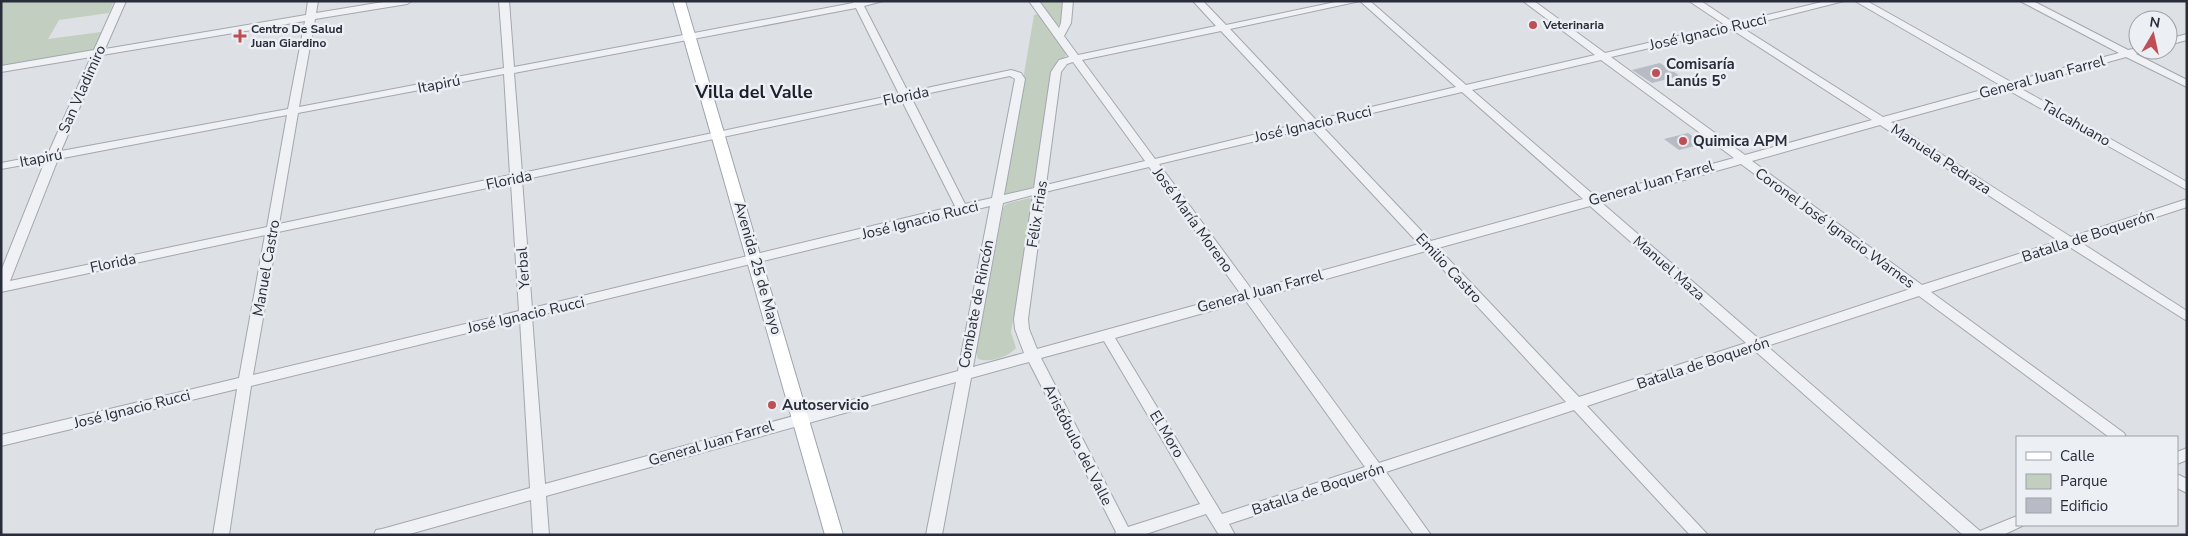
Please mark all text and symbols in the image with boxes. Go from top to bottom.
street label: José Ignacio Rucci [1646,9,1769,55]
north arrow [2128,10,2178,60]
text: N [2148,12,2162,33]
place label: Veterinaria [1542,17,1604,33]
marker: Veterinaria [1527,19,1539,31]
place label: Centro De Salud Juan Giardino [250,21,343,51]
marker: Centro De Salud Juan Giardino [233,29,247,43]
street label: San Vladimiro [54,42,110,136]
street label: General Juan Farrel [1977,50,2108,103]
place label: Comisaría Lanús 5° [1666,54,1735,91]
marker: Comisaría Lanús 5° [1650,67,1662,79]
street label: Itapirú [416,70,462,98]
district label: Villa del Valle [694,80,813,104]
street label: Florida [881,81,931,111]
street label: Talcahuano [2038,95,2114,151]
street label: José Ignacio Rucci [1251,101,1374,147]
street label: Manuela Pedraza [1887,119,1995,199]
place label: Quimica APM [1693,131,1788,151]
marker: Quimica APM [1677,135,1689,147]
street label: Itapirú [18,144,64,172]
street label: General Juan Farrel [1586,155,1717,210]
street label: José María Moreno [1148,163,1238,276]
street label: Coronel José Ignacio Warnes [1751,163,1919,293]
street label: Florida [484,165,534,195]
street label: Félix Frias [1022,179,1052,249]
street label: José Ignacio Rucci [859,196,980,244]
street label: Avenida 25 de Mayo [729,199,787,337]
street label: Batalla de Boquerón [2019,205,2157,267]
street label: Manuel Castro [248,218,284,318]
street label: Emilio Castro [1411,229,1487,307]
street label: Manuel Maza [1629,231,1709,305]
street label: Combate de Rincón [954,238,998,370]
street label: Yerbal [512,246,535,291]
street label: Florida [88,248,138,278]
street label: General Juan Farrel [1195,264,1326,317]
street label: José Ignacio Rucci [464,292,587,338]
street label: Batalla de Boquerón [1634,332,1772,394]
street label: Aristóbulo del Valle [1039,381,1117,509]
street label: José Ignacio Rucci [71,385,192,433]
place label: Autoservicio [782,395,870,415]
marker: Autoservicio [766,399,778,411]
street label: El Moro [1145,407,1189,461]
street label: General Juan Farrel [646,415,777,470]
legend [2016,436,2178,526]
text: Calle [2060,446,2095,466]
street label: Batalla de Boquerón [1249,458,1387,520]
text: Parque [2060,471,2108,491]
text: Edificio [2060,496,2108,516]

